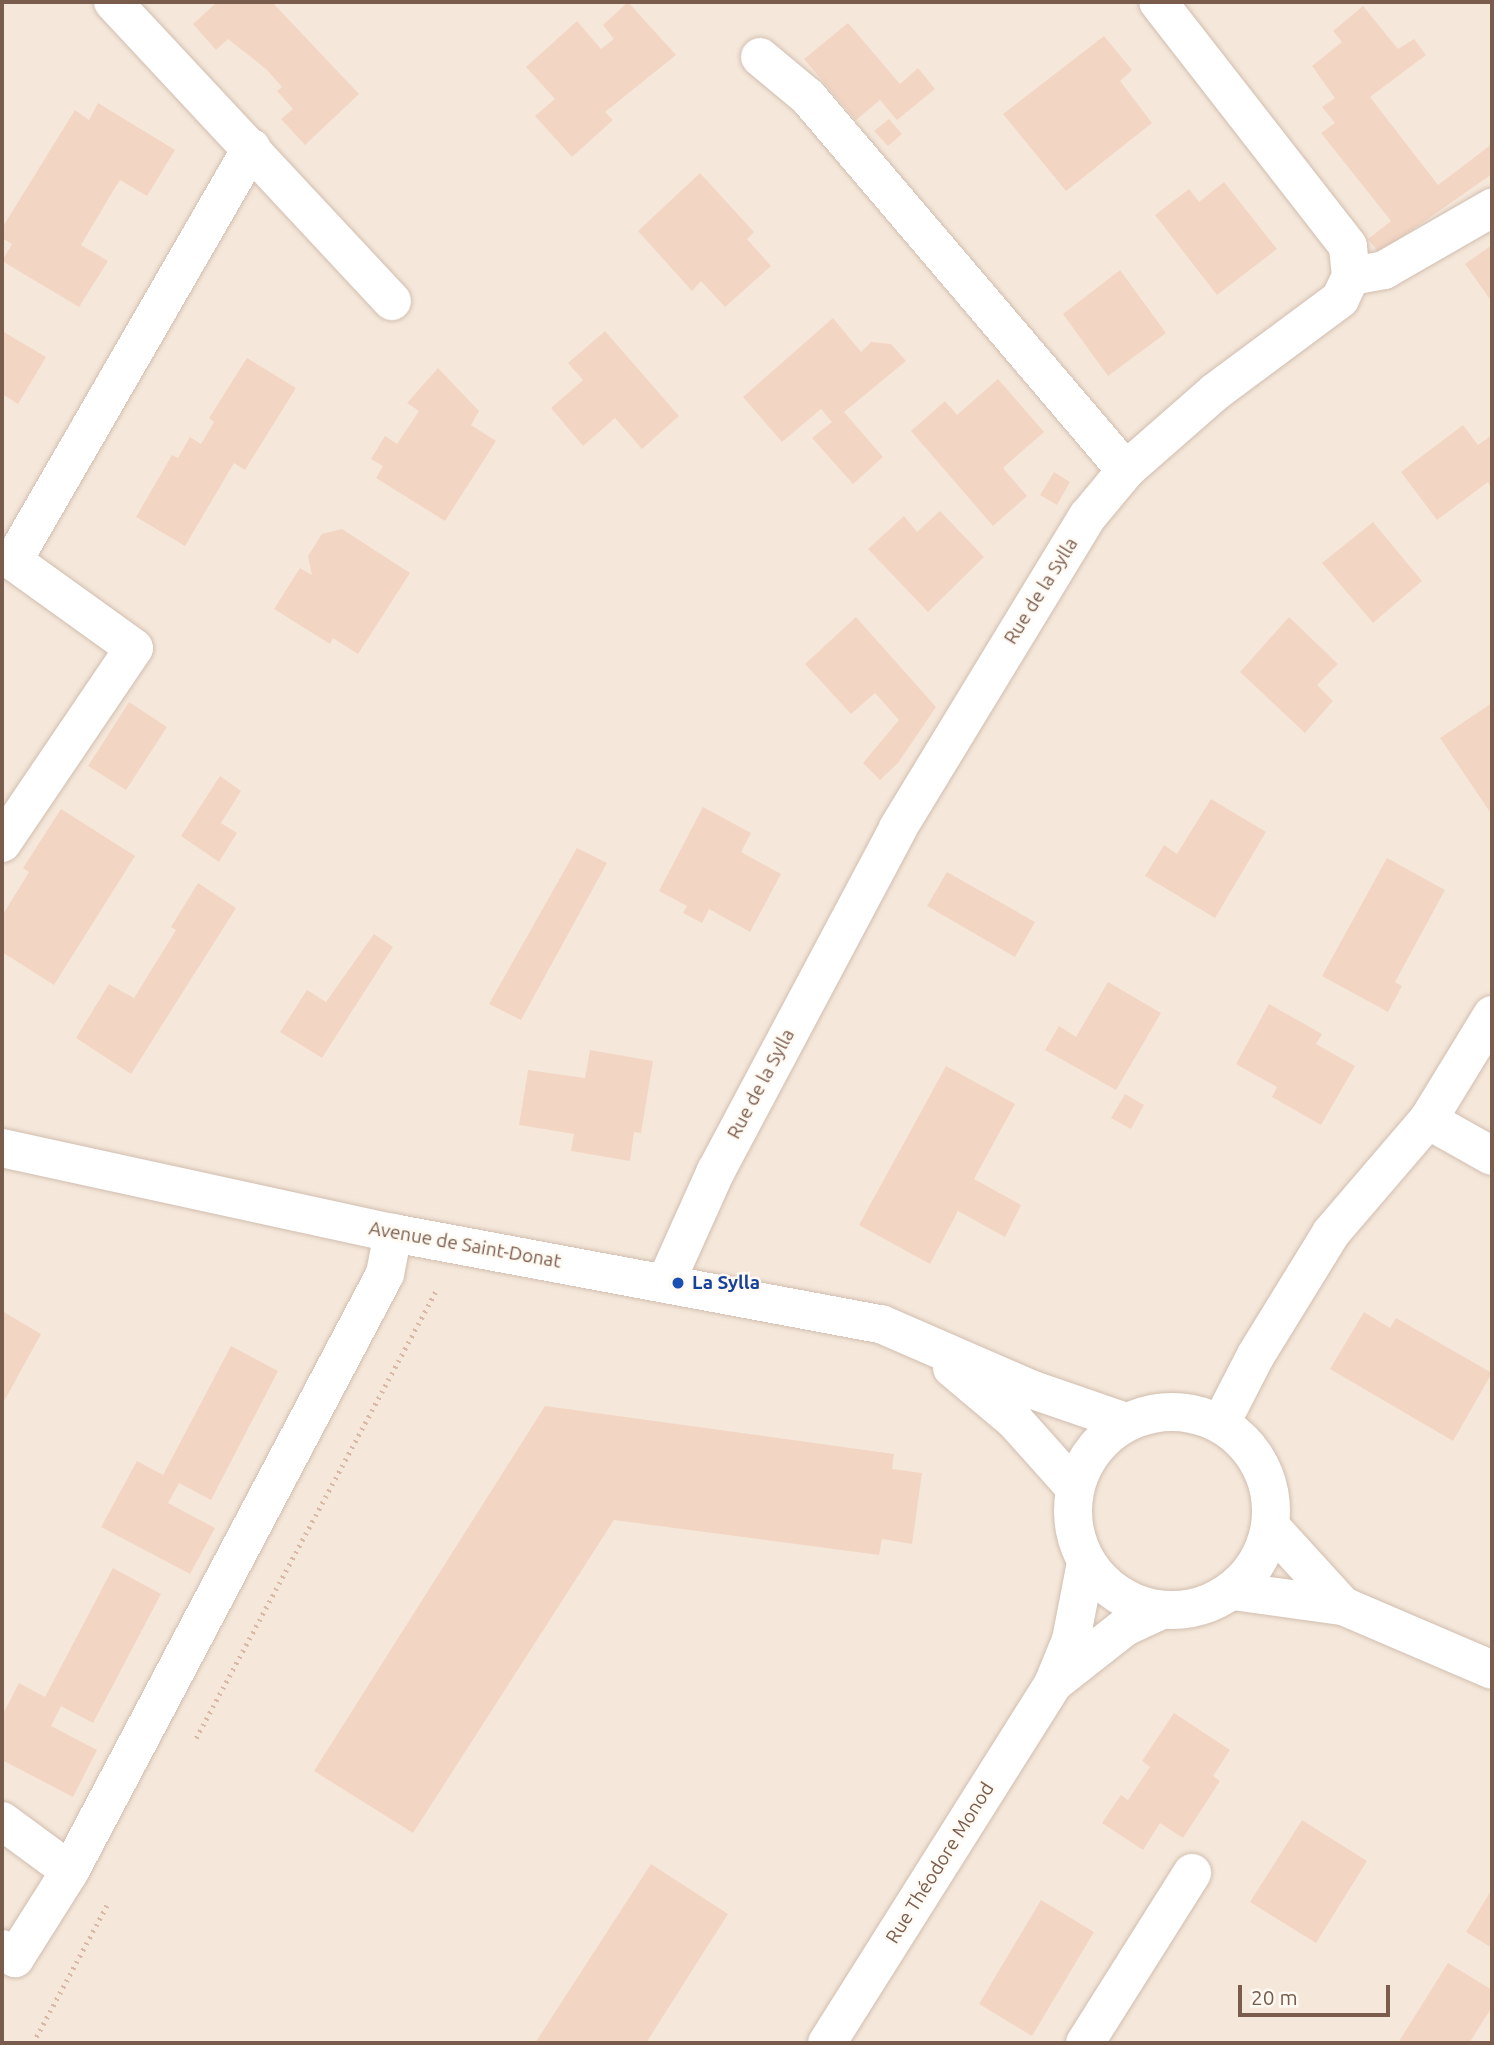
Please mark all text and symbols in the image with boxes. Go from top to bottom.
street label: Rue de la Sylla [999,534,1083,648]
street label: Rue de la Sylla [722,1025,800,1143]
street label: Avenue de Saint-Donat [367,1217,563,1273]
place label: La Sylla [692,1272,760,1294]
marker: La Sylla [670,1275,686,1291]
street label: Rue Théodore Monod [881,1778,999,1948]
scale bar [1242,1972,1394,2016]
text: 20 m [1251,1985,1298,2009]

